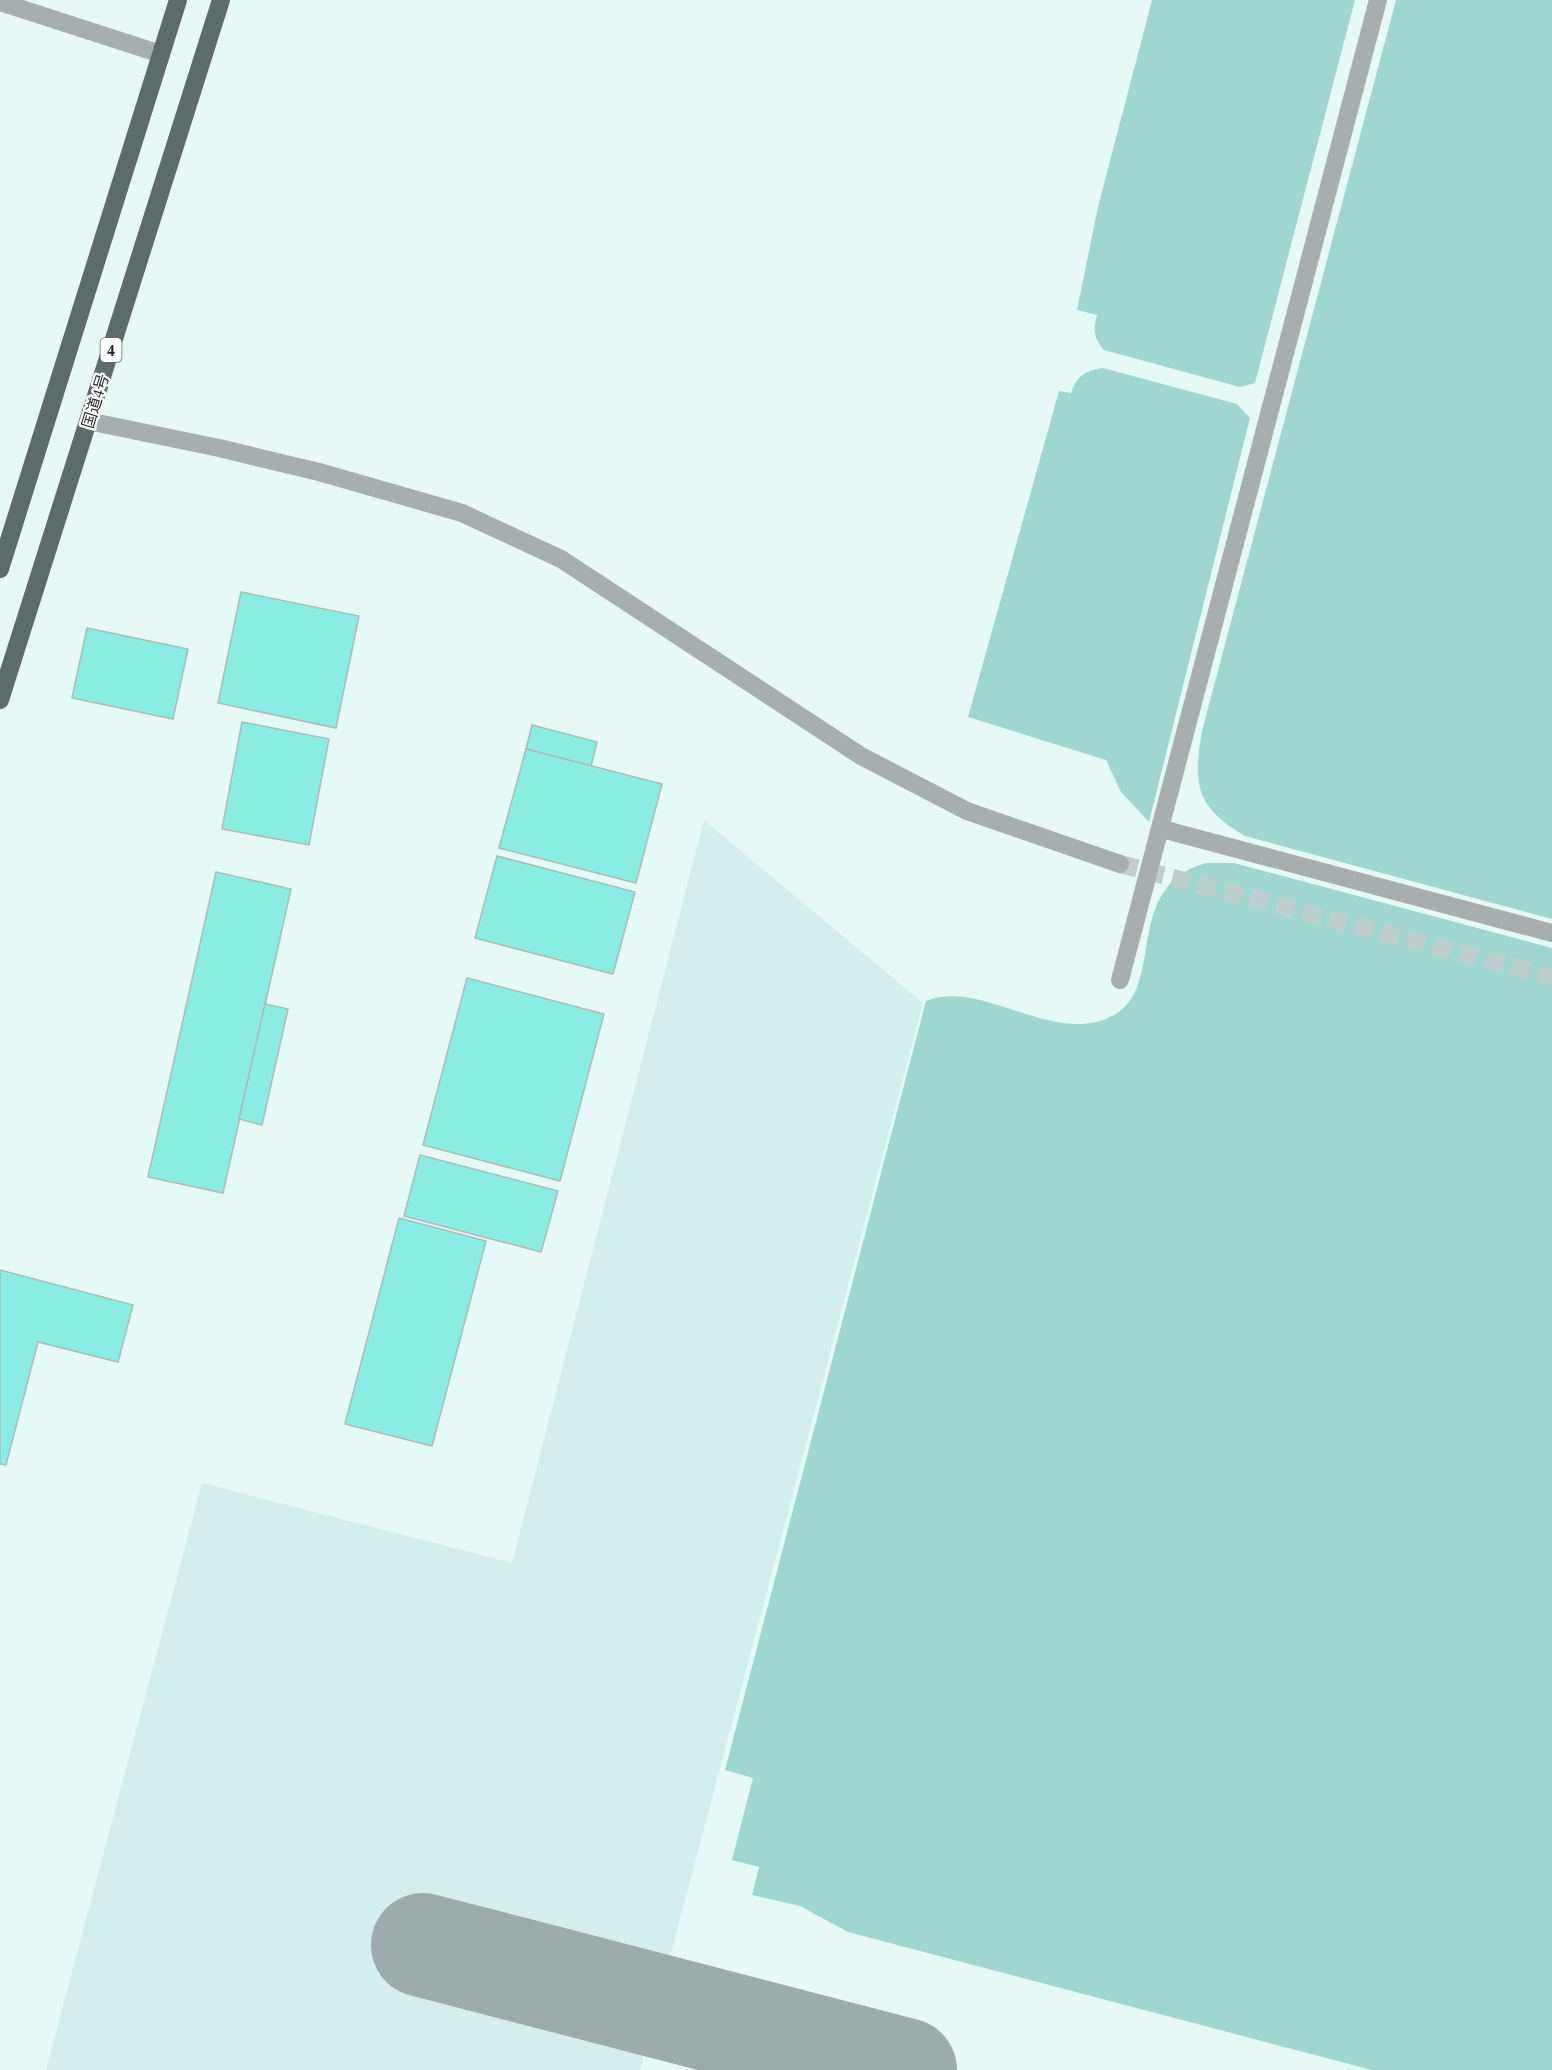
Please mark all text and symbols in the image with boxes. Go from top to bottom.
road number: 4 [100,338,122,362]
street label: 国道4号 [76,371,114,431]

